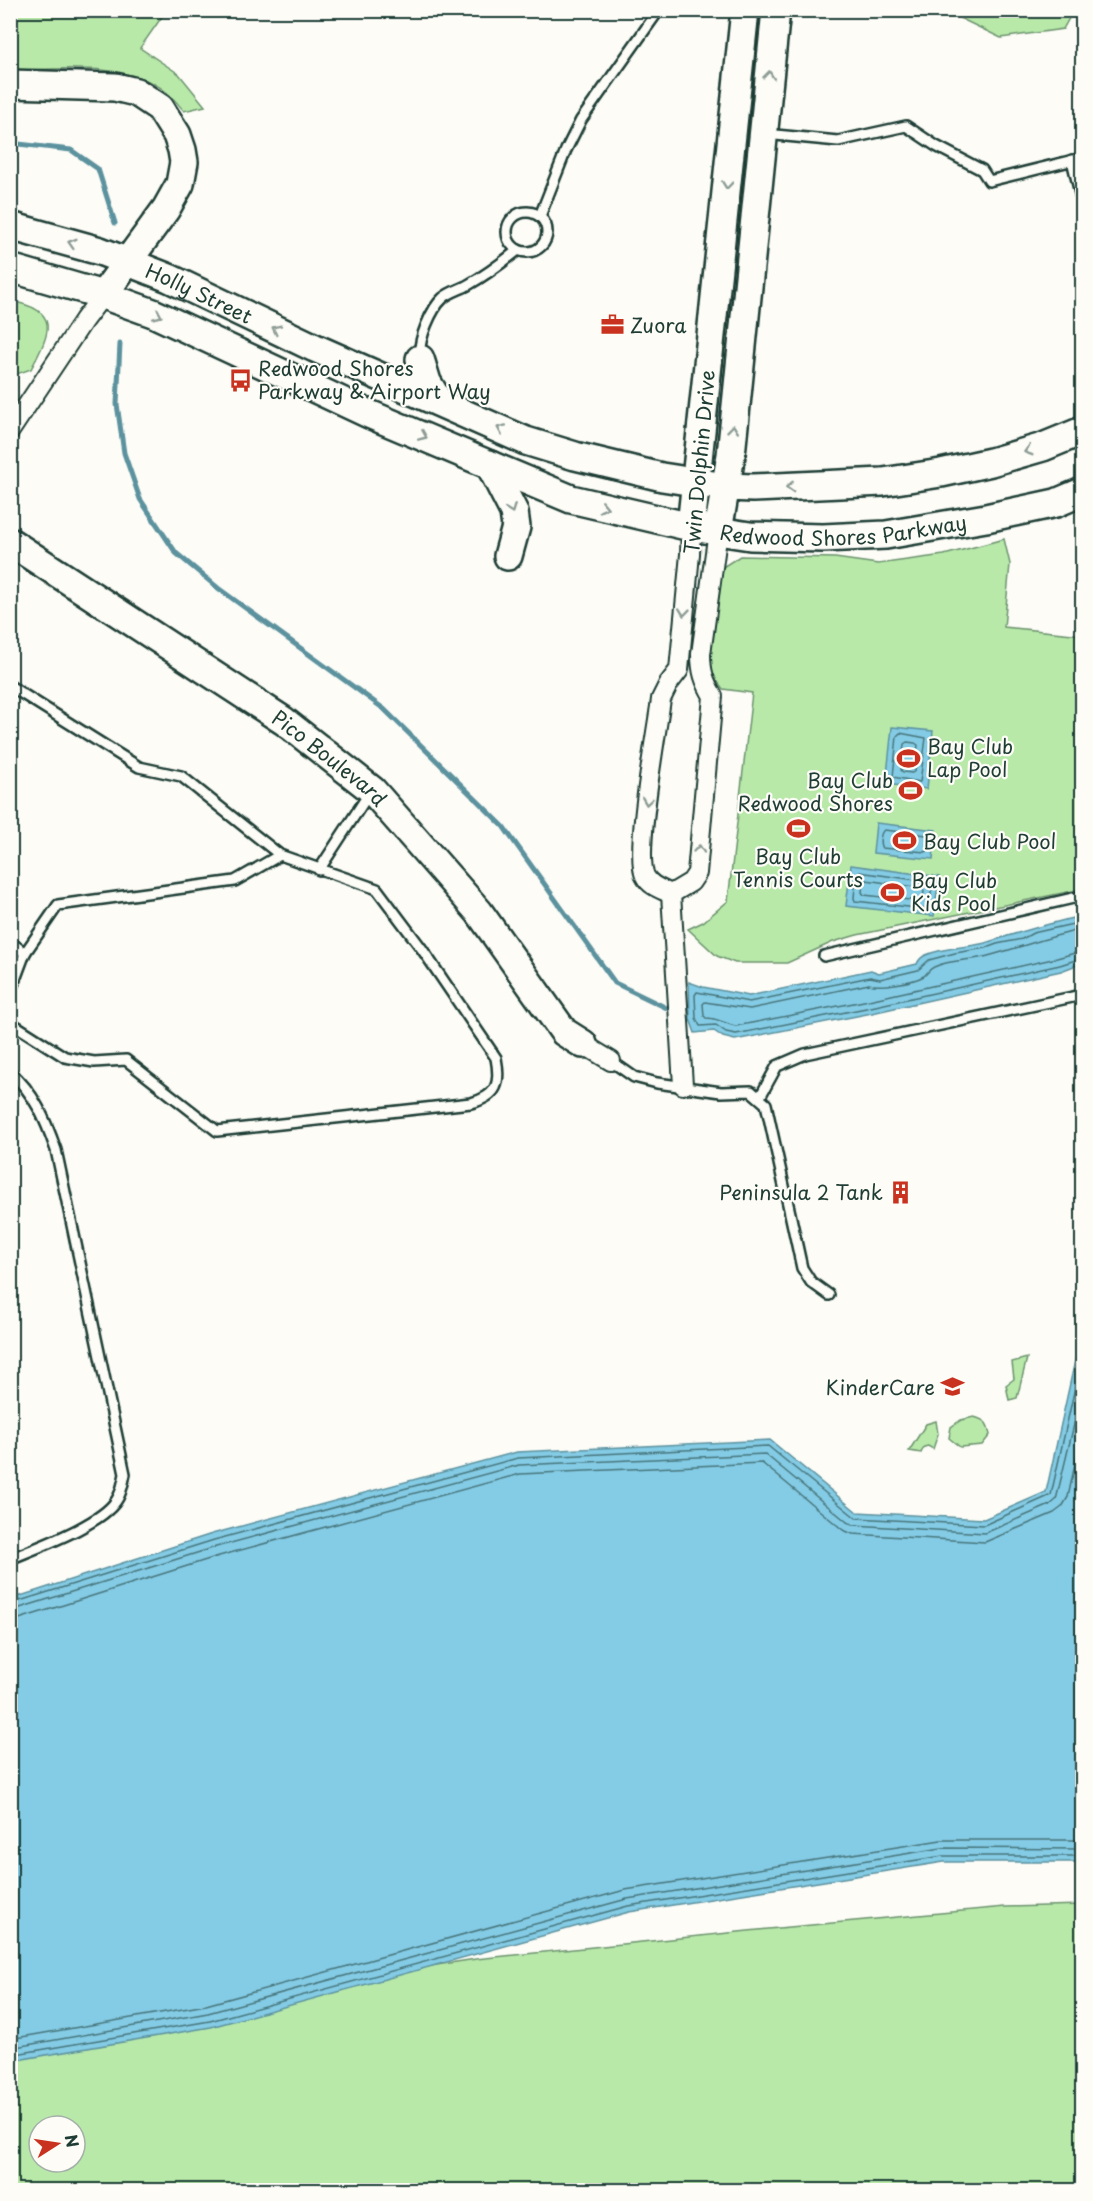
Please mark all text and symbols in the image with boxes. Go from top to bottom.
one-way arrow [762,71,775,80]
one-way arrow [721,181,733,190]
one-way arrow [67,238,78,250]
street label: Holly Street [141,255,258,331]
one-way arrow [152,308,163,320]
place label: Zuora [630,310,687,340]
office icon: Zuora [599,312,625,338]
one-way arrow [271,325,282,336]
place label: Redwood Shores Parkway & Airport Way [258,353,491,406]
bus stop icon: Redwood Shores Parkway & Airport Way [227,367,253,393]
street label: Twin Dolphin Drive [676,369,722,555]
one-way arrow [726,424,739,433]
one-way arrow [496,425,507,437]
one-way arrow [416,429,427,441]
one-way arrow [1023,444,1034,456]
one-way arrow [786,481,795,494]
one-way arrow [599,499,609,512]
one-way arrow [504,503,516,514]
street label: Redwood Shores Parkway [718,507,969,553]
one-way arrow [679,608,691,617]
street label: Pico Boulevard [266,702,394,813]
place label: Bay Club Lap Pool [927,731,1013,784]
sports icon: Bay Club Lap Pool [896,745,922,771]
place label: Bay Club Redwood Shores [737,765,893,818]
sports icon: Bay Club Redwood Shores [898,778,924,804]
one-way arrow [642,797,654,806]
sports icon: Bay Club Tennis Courts [785,816,811,842]
place label: Bay Club Pool [923,826,1056,856]
sports icon: Bay Club Pool [892,828,918,854]
place label: Bay Club Tennis Courts [733,841,863,894]
one-way arrow [692,844,705,853]
place label: Bay Club Kids Pool [911,865,997,918]
sports icon: Bay Club Kids Pool [880,879,906,905]
place label: Peninsula 2 Tank [719,1177,883,1207]
building icon: Peninsula 2 Tank [888,1179,914,1205]
place label: KinderCare [825,1372,935,1402]
school or university icon: KinderCare [940,1374,966,1400]
north arrow [27,2114,87,2174]
text: N [60,2132,86,2149]

